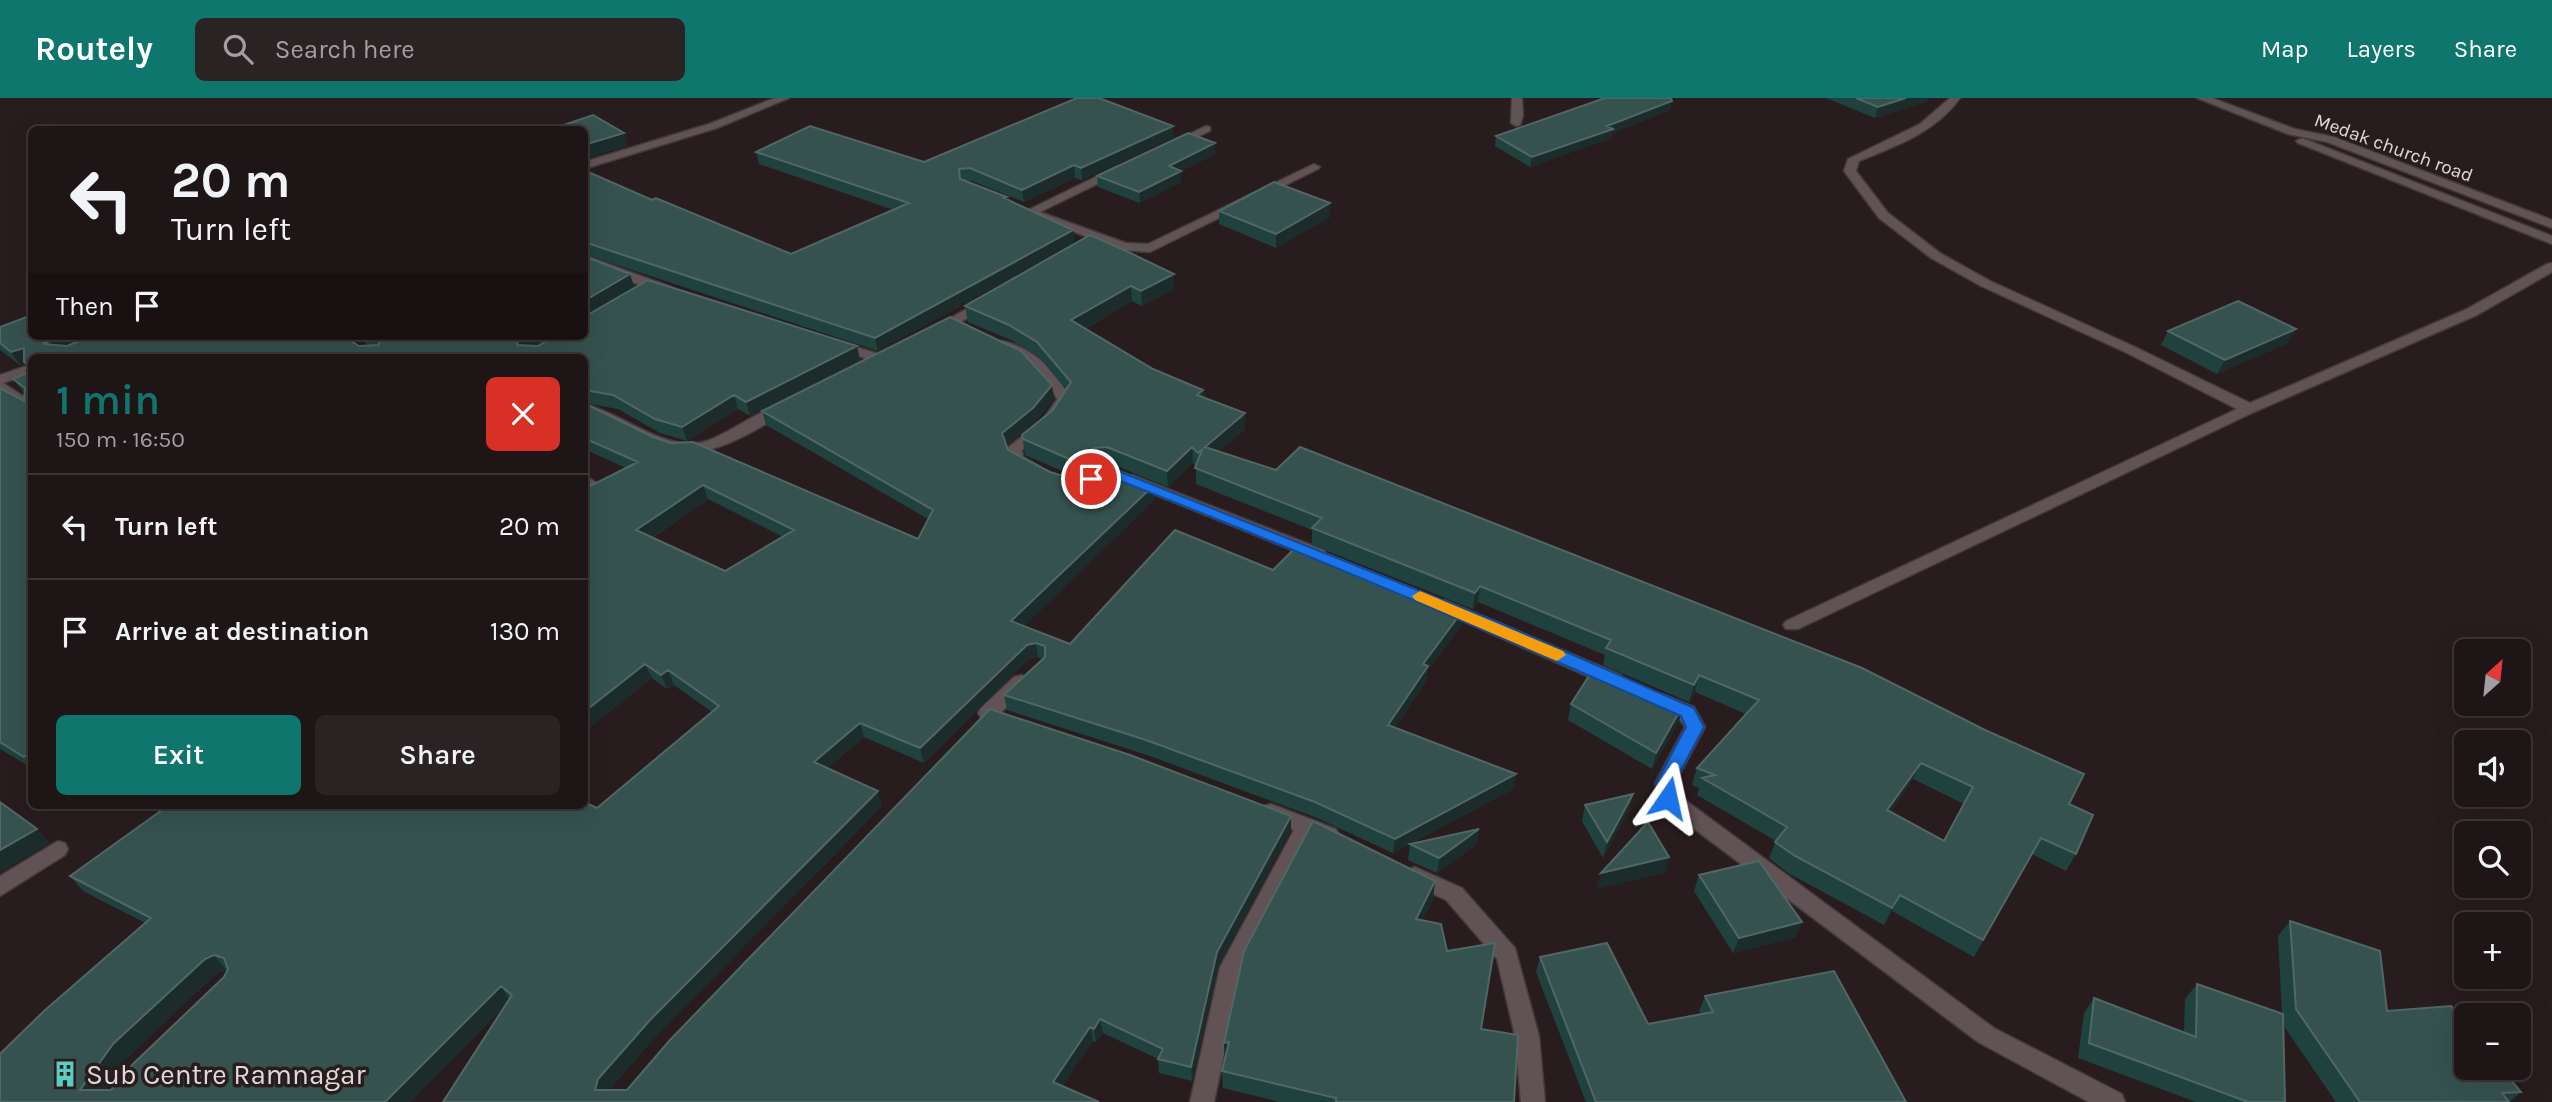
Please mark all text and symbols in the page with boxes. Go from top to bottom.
search box [195,18,685,81]
text: Routely [35,30,153,68]
icon: search [219,30,257,68]
text: Search here [275,34,415,65]
text: Map [2261,35,2309,63]
text: Layers [2347,35,2416,63]
text: Share [2454,35,2517,63]
street label: Medak church road [2311,109,2476,187]
text: 20 m [171,152,291,209]
icon: left [56,154,147,245]
text: Turn left [171,211,291,248]
icon: arrive [128,287,166,325]
text: Then [56,291,114,322]
text: 1 min [56,375,160,425]
button: close [486,377,560,451]
text: 150 m · 16:50 [56,426,185,453]
pin [1061,449,1121,509]
icon: arrive [1072,460,1110,498]
icon: left [56,508,94,546]
text: Turn left [115,511,217,542]
text: 20 m [499,511,560,542]
icon: arrive [56,613,94,651]
text: Arrive at destination [115,616,369,647]
text: 130 m [490,616,560,647]
north arrow [2454,639,2530,716]
map controls [2454,639,2531,1080]
button: Exit [56,715,301,795]
button: Share [315,715,560,795]
button: sound [2454,730,2531,807]
position arrow [1631,761,1705,835]
button: search [2454,821,2531,898]
button: + [2454,912,2531,989]
button: − [2454,1003,2531,1080]
place label: Sub Centre Ramnagar [86,1058,367,1091]
building icon: Sub Centre Ramnagar [50,1059,80,1089]

